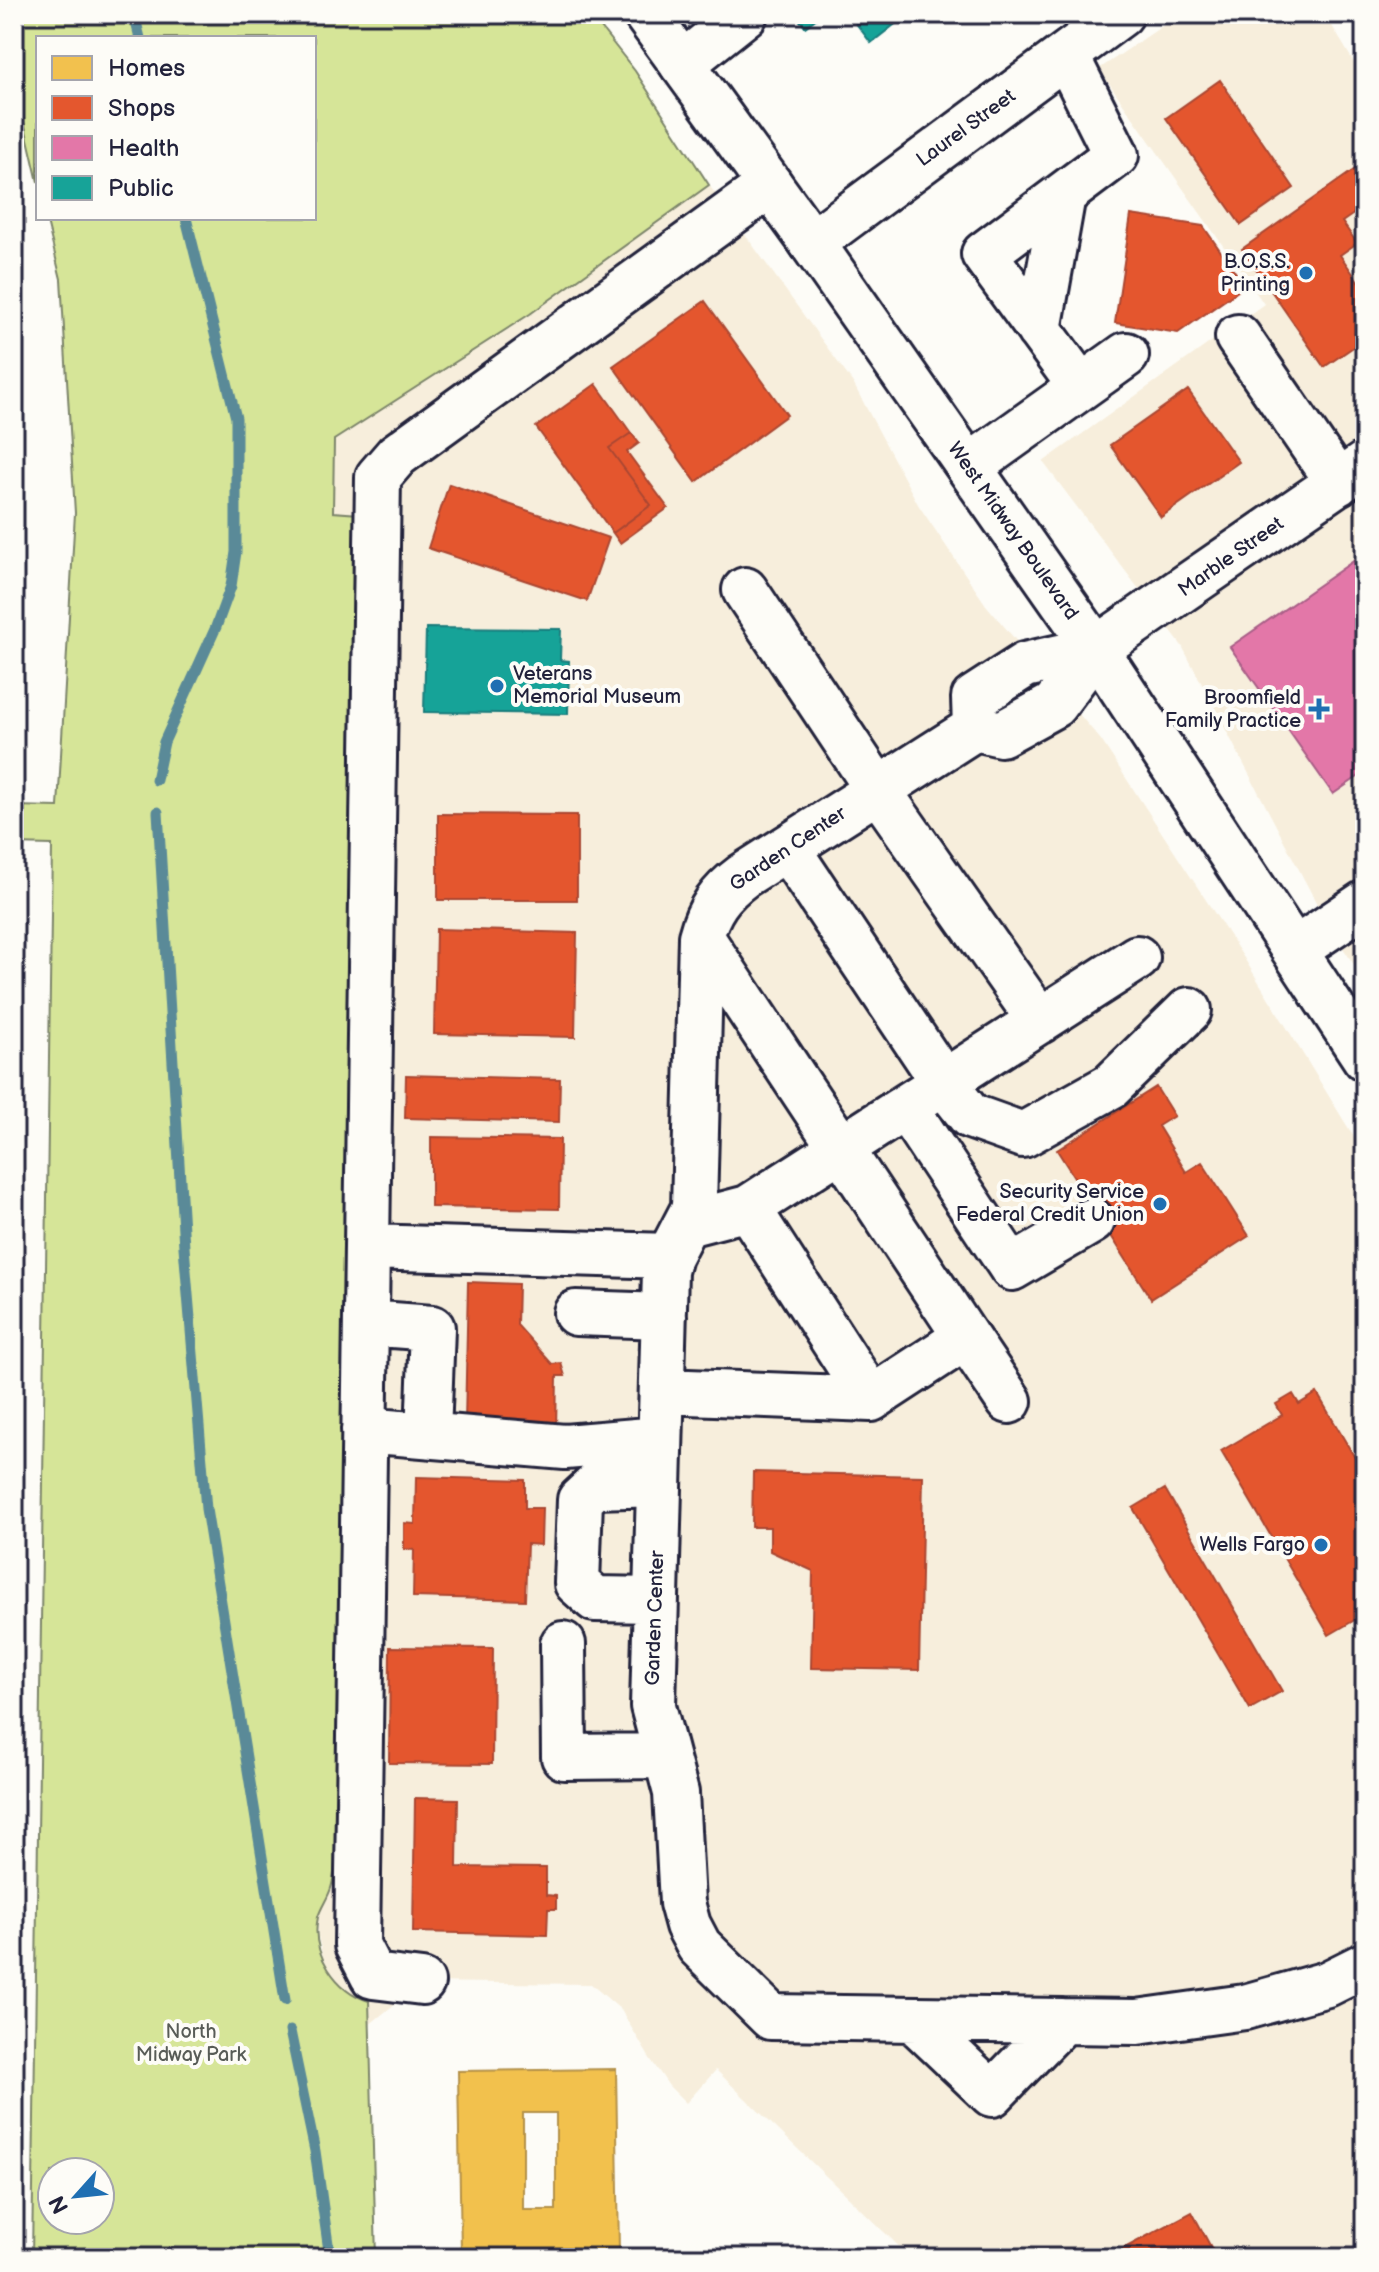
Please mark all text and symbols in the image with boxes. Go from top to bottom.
legend [36,36,316,220]
text: Homes [108,54,185,83]
street label: Laurel Street [912,84,1020,172]
text: Shops [108,94,175,123]
text: Health [108,134,179,163]
text: Public [108,174,174,203]
place label: B.O.S.S. Printing [1221,250,1290,297]
marker: B.O.S.S. Printing [1297,264,1315,282]
street label: West Midway Boulevard [942,437,1084,625]
street label: Marble Street [1174,512,1288,602]
place label: Veterans Memorial Museum [513,662,681,709]
marker: Veterans Memorial Museum [488,677,506,695]
place label: Broomfield Family Practice [1165,686,1301,733]
marker: Broomfield Family Practice [1308,698,1330,720]
street label: Garden Center [725,801,851,897]
place label: Security Service Federal Credit Union [956,1180,1144,1227]
marker: Security Service Federal Credit Union [1151,1195,1169,1213]
place label: Wells Fargo [1199,1533,1305,1557]
marker: Wells Fargo [1312,1536,1330,1554]
street label: Garden Center [641,1549,669,1686]
park label: North Midway Park [136,2020,246,2067]
north arrow [36,2156,116,2236]
text: N [44,2191,75,2218]

